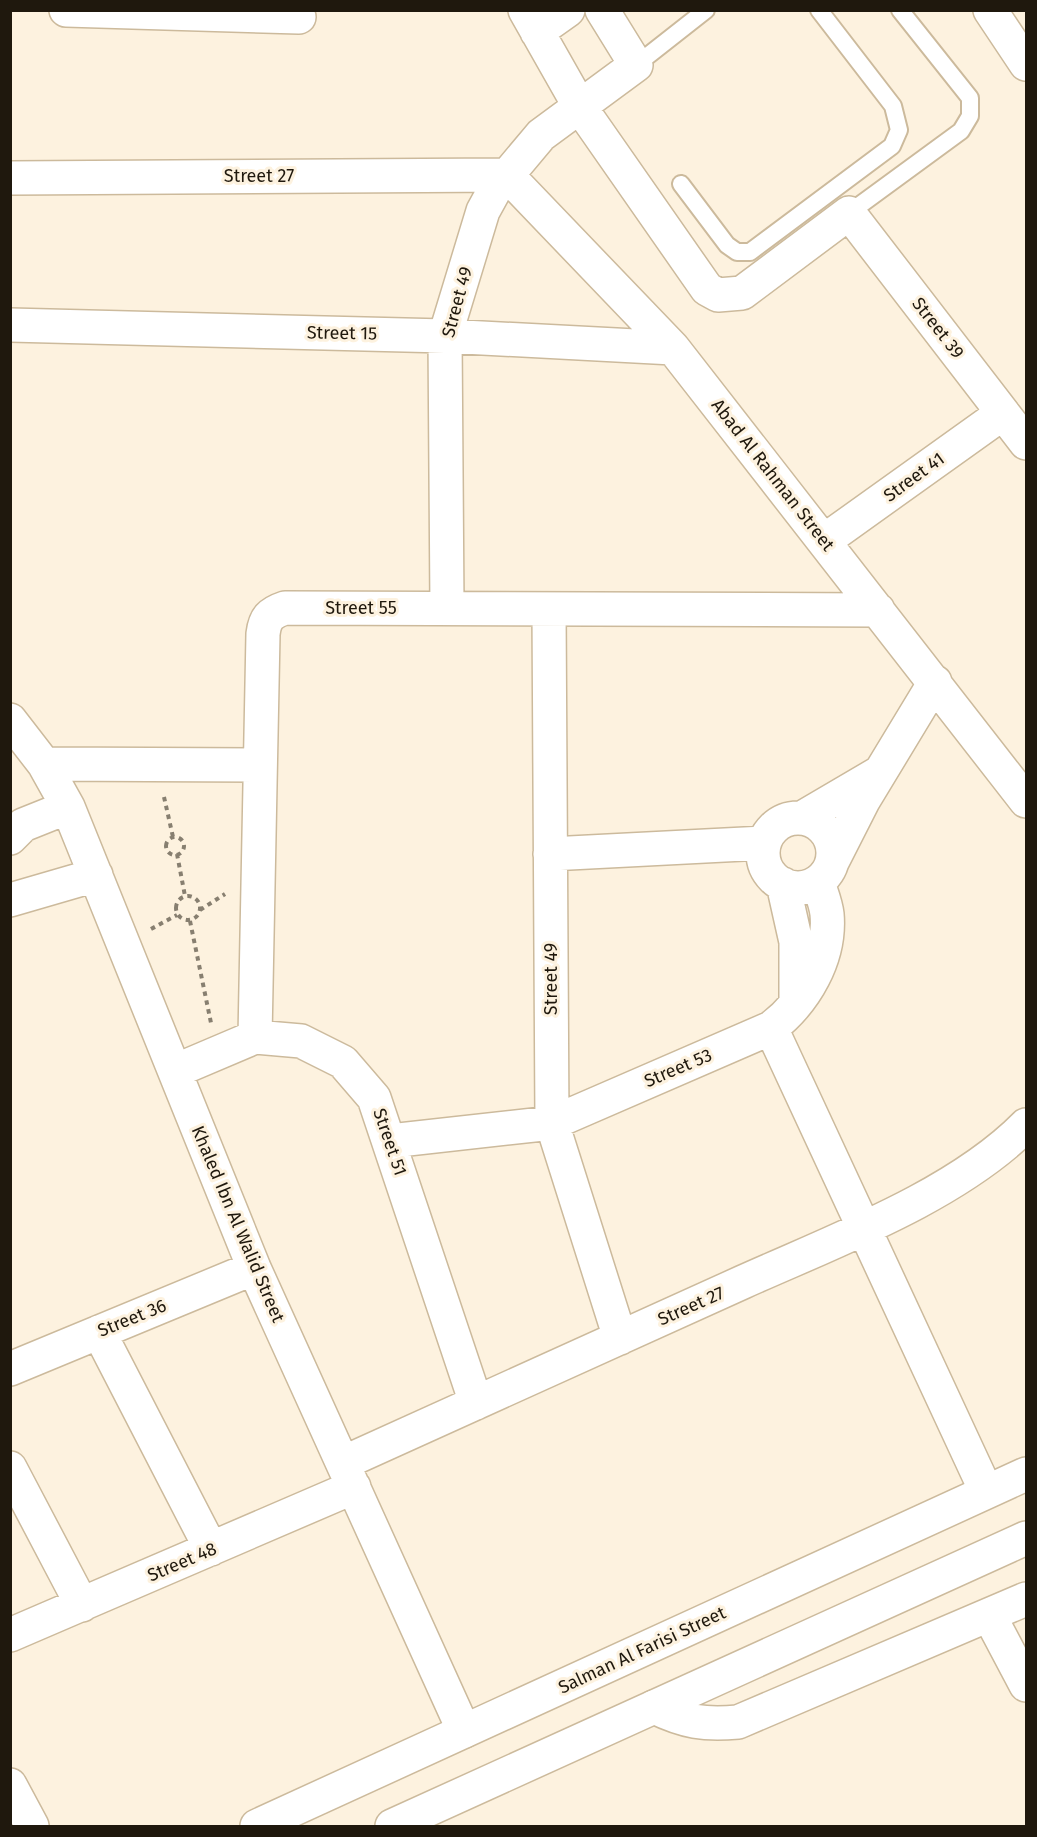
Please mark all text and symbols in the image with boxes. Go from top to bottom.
street label: Street 27 [224,165,294,187]
street label: Street 49 [437,264,477,340]
street label: Street 39 [907,293,969,363]
street label: Street 15 [307,321,377,345]
street label: Abad Al Rahman Street [707,395,840,556]
street label: Street 41 [879,448,949,506]
street label: Street 55 [325,597,397,619]
street label: Street 49 [540,943,562,1015]
street label: Street 53 [641,1044,715,1092]
street label: Street 51 [368,1106,412,1178]
street label: Khaled Ibn Al Walid Street [187,1122,290,1326]
street label: Street 27 [654,1282,728,1330]
street label: Street 36 [94,1294,170,1342]
street label: Street 48 [144,1538,220,1586]
street label: Salman Al Farisi Street [555,1601,730,1698]

